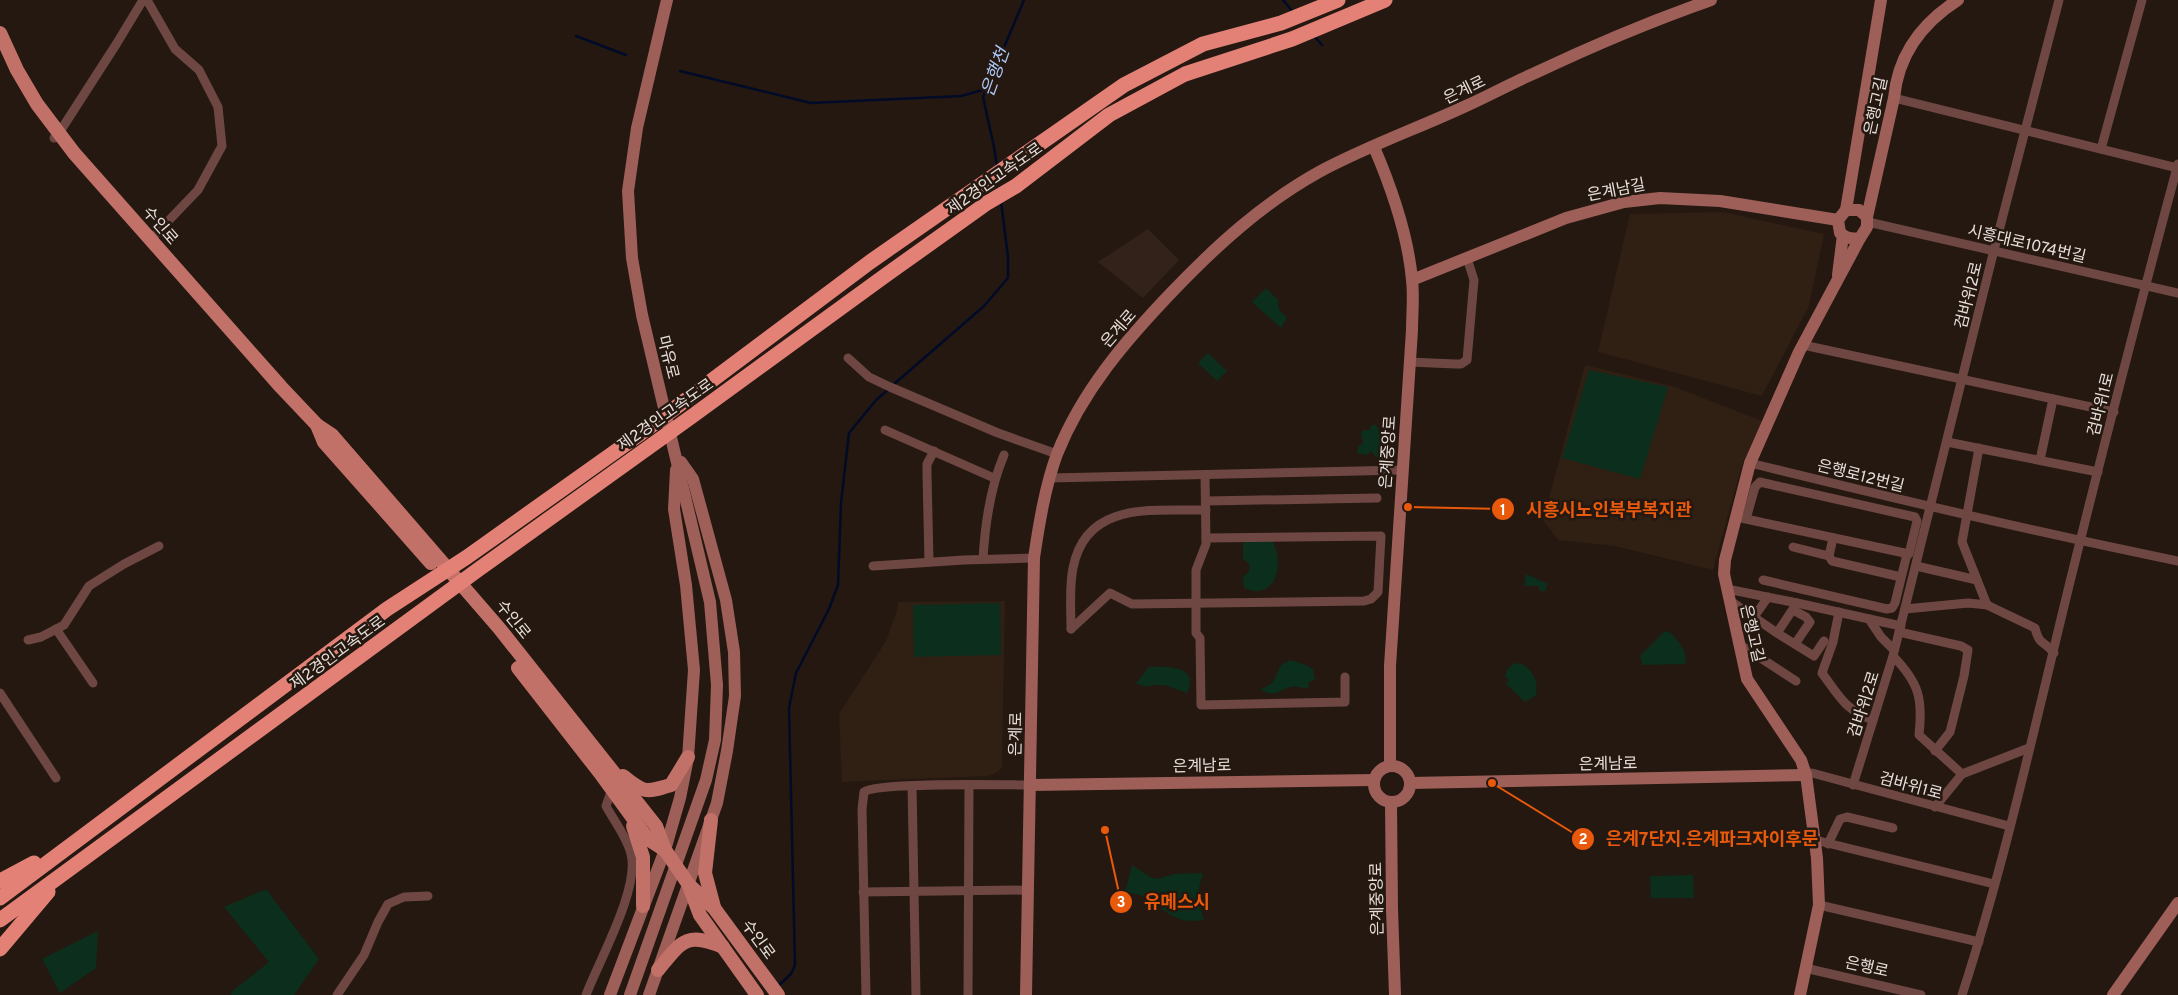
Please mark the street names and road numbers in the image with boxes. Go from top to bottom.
street label: 은계로 [1441,72,1489,109]
street label: 은행고길 [1861,76,1893,137]
street label: 제2경인고속도로 [943,139,1047,220]
street label: 은계남길 [1586,176,1647,206]
street label: 수인로 [137,203,182,250]
street label: 시흥대로1074번길 [1965,222,2088,268]
street label: 검바위2로 [1952,259,1988,331]
street label: 은계로 [1097,306,1142,353]
street label: 마유로 [652,334,682,382]
street label: 검바위1로 [2084,370,2120,438]
street label: 제2경인고속도로 [614,375,718,456]
street label: 은계중앙로 [1376,414,1402,490]
street label: 은행로12번길 [1815,456,1906,497]
street label: 수인로 [491,597,534,644]
street label: 은행고길 [1735,603,1767,664]
street label: 제2경인고속도로 [287,612,390,695]
street label: 검바위2로 [1845,669,1885,740]
street label: 은계로 [1007,712,1027,756]
street label: 은계남로 [1578,754,1638,776]
street label: 은계남로 [1172,756,1232,778]
street label: 검바위1로 [1877,769,1945,805]
street label: 은계중앙로 [1367,862,1389,936]
street label: 수인로 [736,916,779,964]
street label: 은행로 [1843,953,1891,983]

